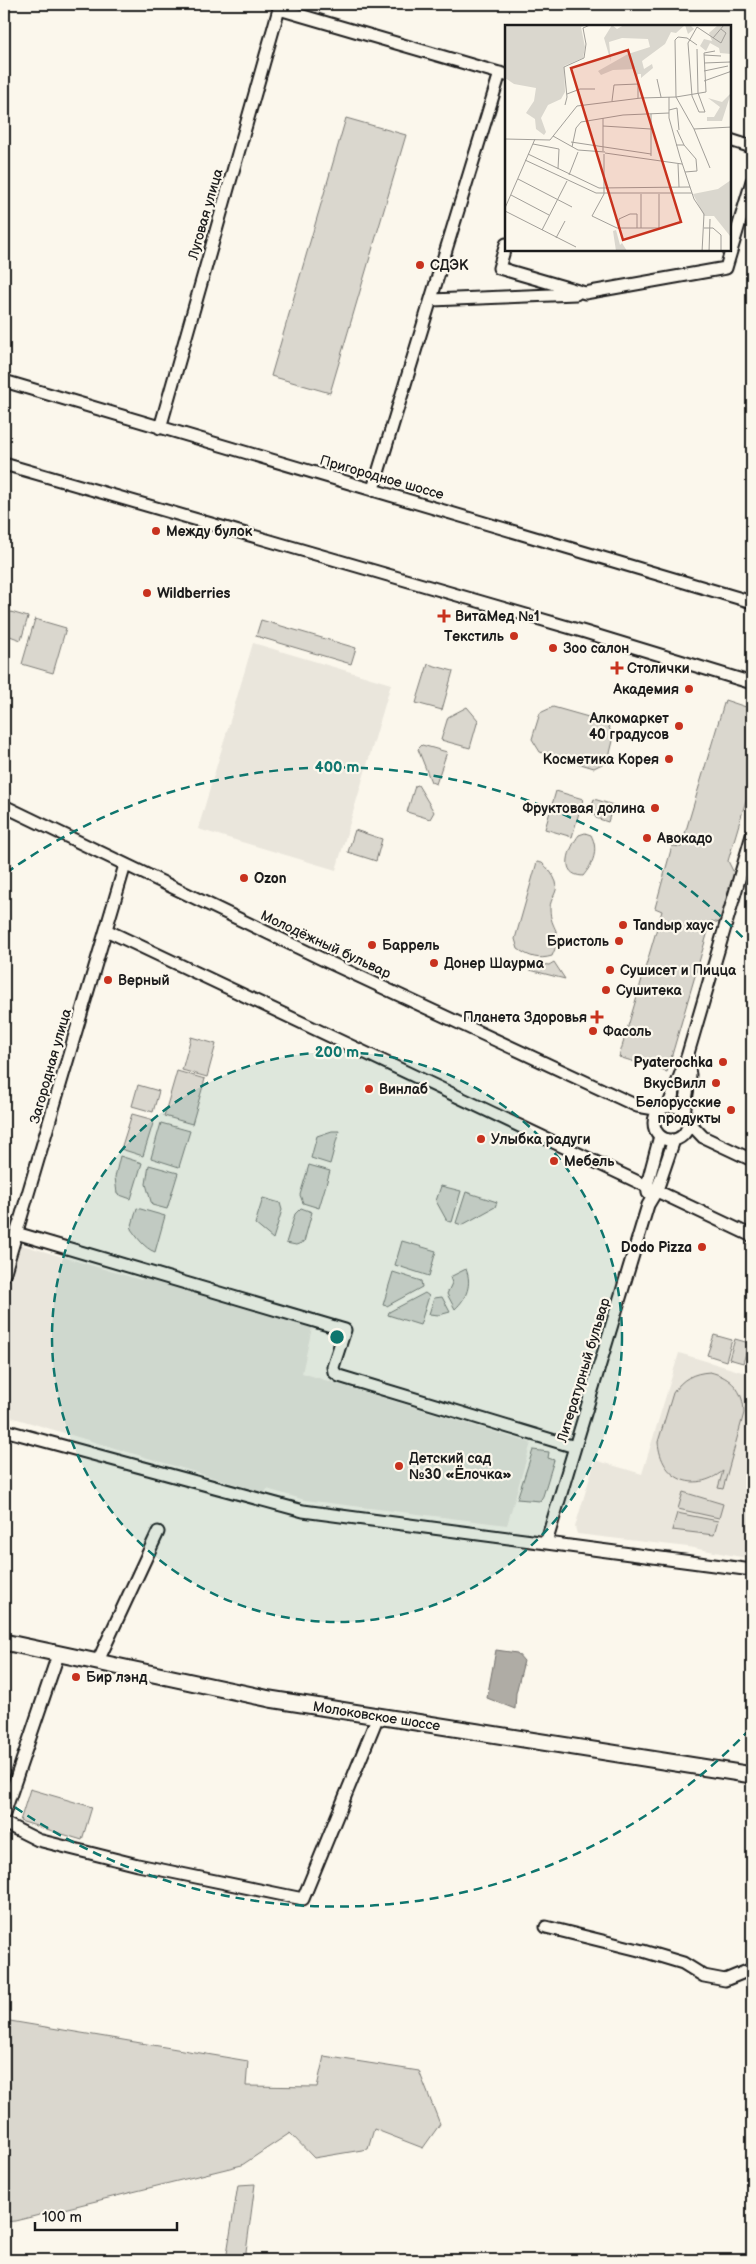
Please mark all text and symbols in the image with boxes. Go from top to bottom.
inset map [505,25,731,251]
street label: Луговая улица [184,166,227,262]
place label: СДЭК [430,257,469,274]
marker: СДЭК [414,259,426,271]
street label: Пригородное шоссе [318,452,446,503]
place label: Между булок [166,523,253,540]
marker: Между булок [150,525,162,537]
place label: Wildberries [157,585,230,602]
marker: Wildberries [141,587,153,599]
place label: ВитаМед №1 [455,608,540,625]
marker: ВитаМед №1 [437,609,451,623]
place label: Текстиль [444,628,505,645]
marker: Текстиль [508,630,520,642]
place label: Зоо салон [563,640,629,657]
marker: Зоо салон [547,642,559,654]
place label: Столички [627,660,690,677]
marker: Столички [611,662,623,674]
place label: Академия [612,681,679,698]
marker: Академия [683,683,695,695]
place label: Алкомаркет 40 градусов [589,710,669,743]
marker: Алкомаркет 40 градусов [673,720,685,732]
place label: Косметика Корея [543,751,659,768]
marker: Косметика Корея [663,753,675,765]
text: 400 m [315,758,359,777]
place label: Фруктовая долина [522,800,646,817]
marker: Фруктовая долина [649,802,661,814]
place label: Авокадо [656,830,713,847]
marker: Авокадо [641,832,653,844]
place label: Ozon [254,870,287,887]
marker: Ozon [238,872,250,884]
street label: Молодёжный бульвар [258,907,394,982]
place label: Tandыр хаус [633,917,714,934]
marker: Tandыр хаус [617,919,629,931]
place label: Бристоль [547,933,610,950]
marker: Бристоль [613,935,625,947]
place label: Баррель [382,937,440,954]
marker: Баррель [366,939,378,951]
place label: Донер Шаурма [444,955,545,972]
marker: Донер Шаурма [428,957,440,969]
place label: Сушисет и Пицца [620,962,737,979]
marker: Сушисет и Пицца [604,964,616,976]
place label: Верный [118,972,170,989]
marker: Верный [102,974,114,986]
place label: Сушитека [616,982,682,999]
marker: Сушитека [600,984,612,996]
street label: Загородная улица [26,1006,75,1126]
place label: Планета Здоровья [463,1009,587,1026]
marker: Планета Здоровья [591,1011,603,1023]
place label: Фасоль [603,1023,652,1040]
marker: Фасоль [587,1025,599,1037]
text: 200 m [315,1043,359,1062]
place label: Pyaterochka [633,1054,713,1071]
marker: Pyaterochka [717,1056,729,1068]
place label: ВкусВилл [643,1075,706,1092]
marker: ВкусВилл [710,1077,722,1089]
place label: Винлаб [379,1081,428,1098]
marker: Винлаб [363,1083,375,1095]
place label: Белорусские продукты [636,1094,721,1127]
marker: Белорусские продукты [725,1104,737,1116]
place label: Улыбка радуги [491,1131,591,1148]
marker: Улыбка радуги [475,1133,487,1145]
place label: Мебель [564,1153,615,1170]
marker: Мебель [548,1155,560,1167]
place label: Dodo Pizza [621,1239,692,1256]
marker: Dodo Pizza [696,1241,708,1253]
street label: Литературный бульвар [553,1296,614,1445]
centre of rings [328,1328,346,1346]
place label: Детский сад №30 «Ёлочка» [409,1450,512,1483]
marker: Детский сад №30 «Ёлочка» [393,1460,405,1472]
place label: Бир лэнд [86,1669,148,1686]
marker: Бир лэнд [70,1671,82,1683]
street label: Молоковское шоссе [312,1698,442,1735]
scale bar [35,2199,178,2231]
text: 100 m [42,2208,82,2227]

